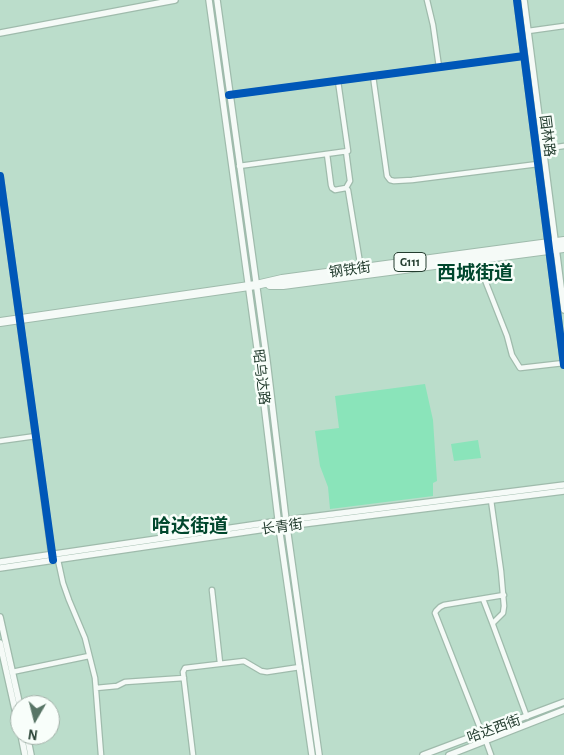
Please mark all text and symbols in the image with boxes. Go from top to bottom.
street label: 园林路 [536,114,558,158]
road number: G111 [394,252,426,272]
street label: 钢铁街 [328,259,372,281]
district label: 西城街道 [437,262,513,284]
street label: 昭乌达路 [249,348,273,406]
district label: 哈达街道 [152,515,228,537]
street label: 长青街 [260,516,304,538]
north arrow [10,695,60,745]
street label: 哈达西街 [465,712,523,746]
text: N [27,726,39,741]

